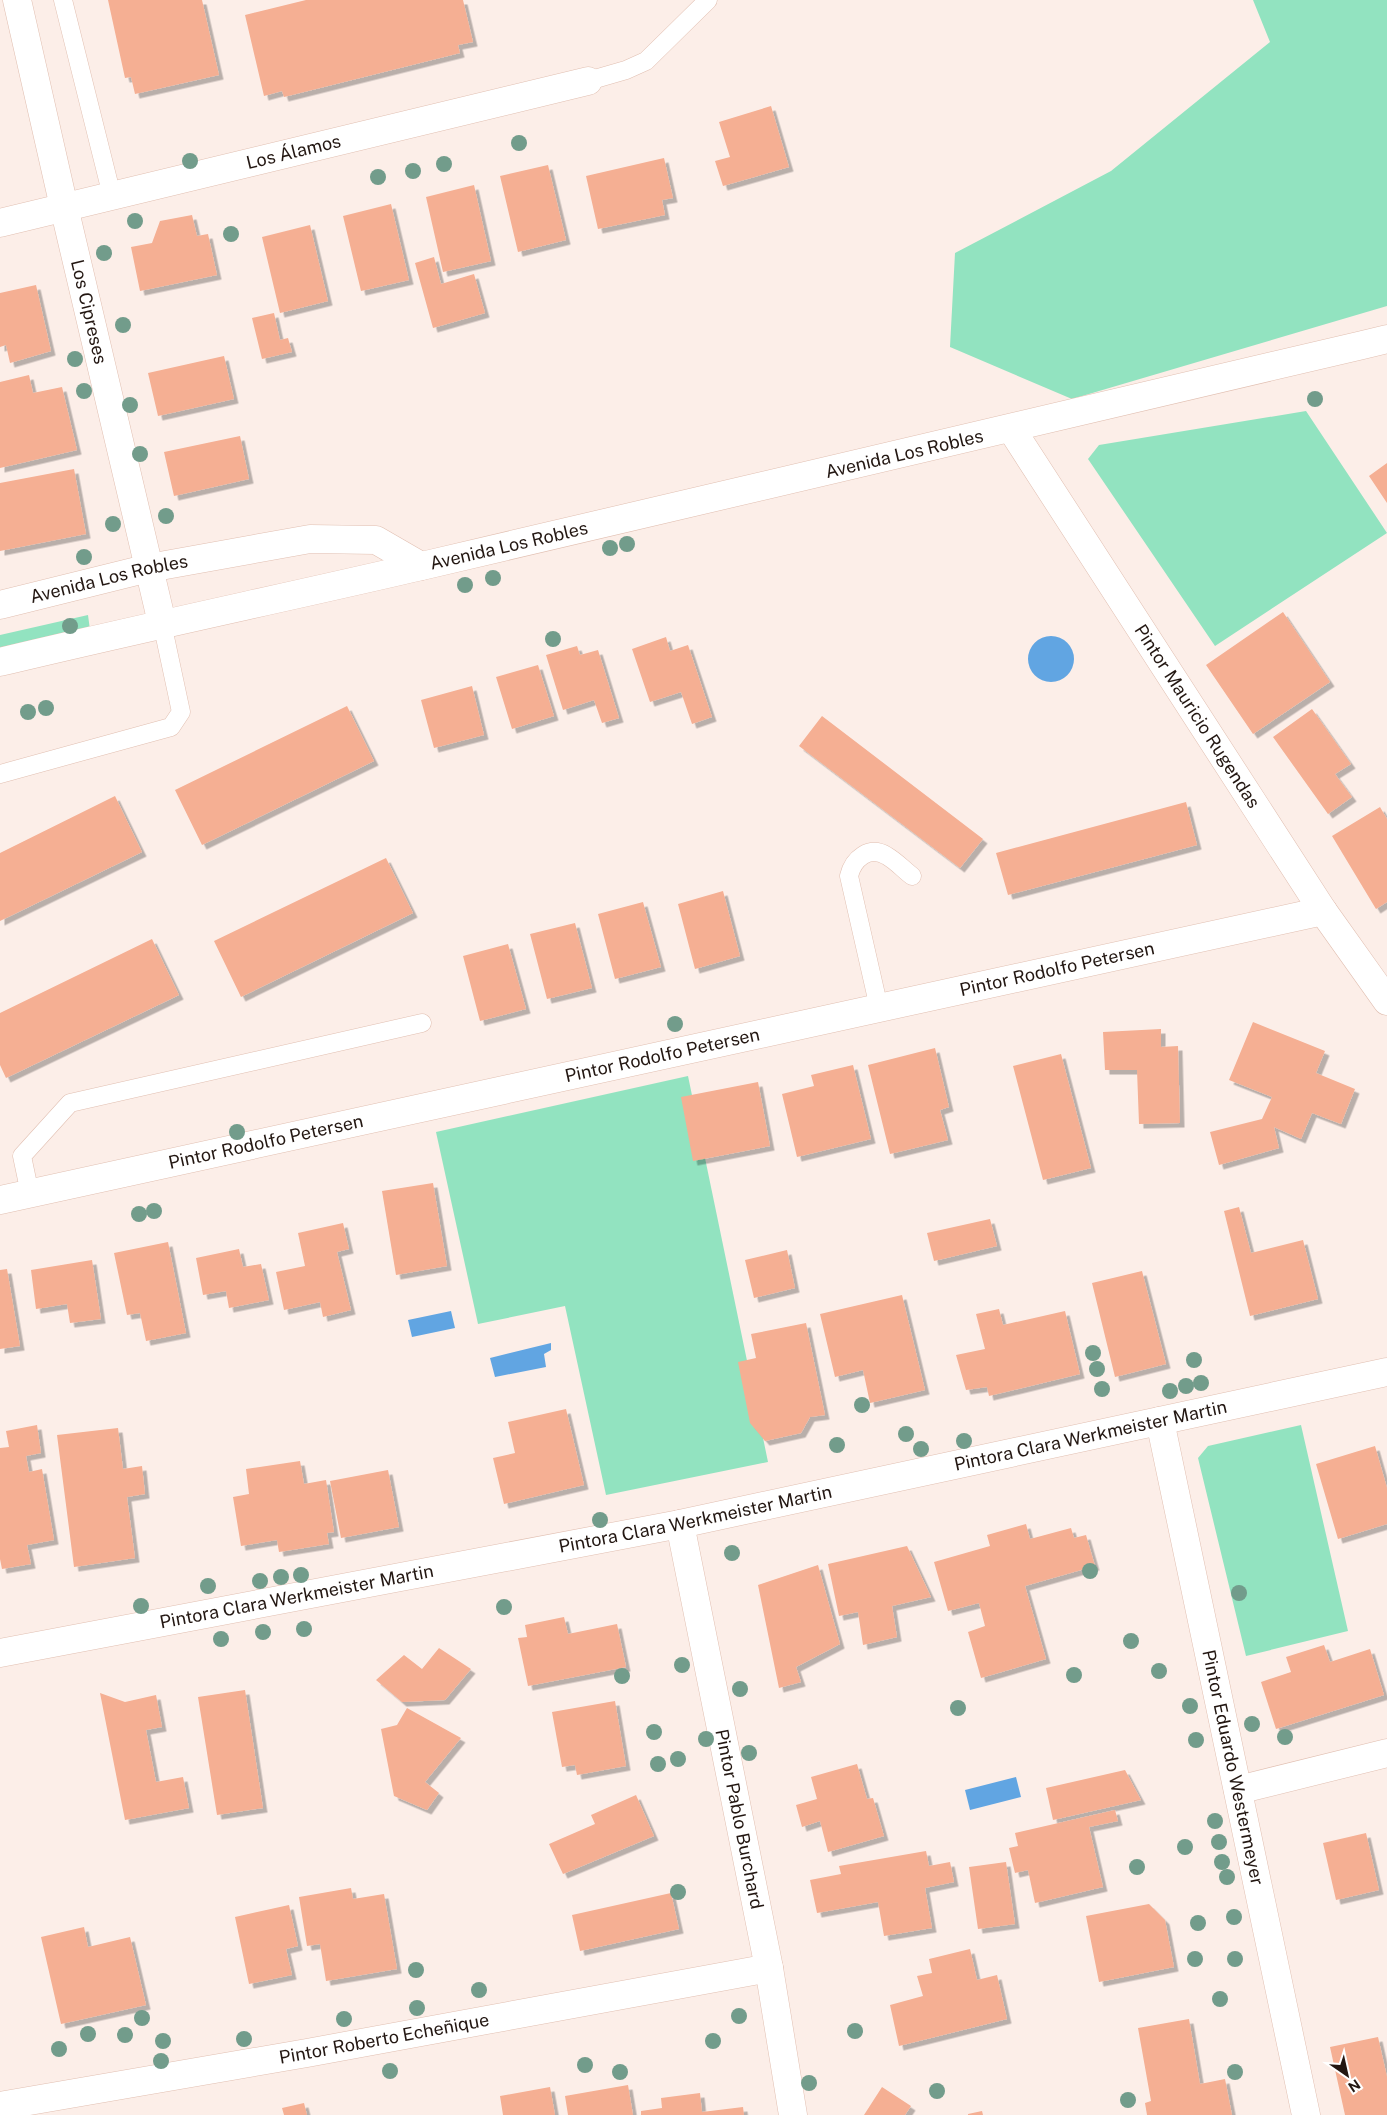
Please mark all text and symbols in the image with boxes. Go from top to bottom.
street label: Los Álamos [244,130,343,173]
street label: Los Cipreses [67,257,112,366]
street label: Avenida Los Robles [823,425,985,482]
street label: Avenida Los Robles [428,517,590,574]
street label: Avenida Los Robles [28,550,189,607]
street label: Pintor Mauricio Rugendas [1130,620,1265,812]
street label: Pintor Rodolfo Petersen [958,937,1156,1000]
street label: Pintor Rodolfo Petersen [563,1023,762,1086]
street label: Pintor Rodolfo Petersen [166,1110,365,1173]
street label: Pintora Clara Werkmeister Martin [952,1396,1229,1475]
street label: Pintora Clara Werkmeister Martin [557,1481,834,1557]
street label: Pintora Clara Werkmeister Martin [158,1560,435,1632]
street label: Pintor Eduardo Westermeyer [1198,1648,1268,1887]
street label: Pintor Pablo Burchard [711,1727,768,1911]
street label: Pintor Roberto Echeñique [277,2009,491,2068]
north arrow [1322,2050,1372,2100]
text: N [1345,2076,1363,2095]

